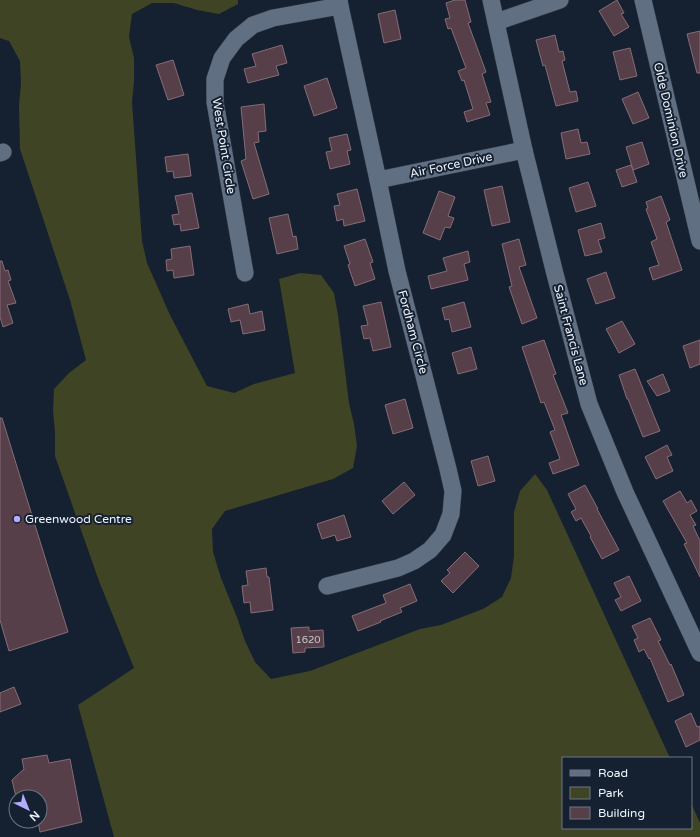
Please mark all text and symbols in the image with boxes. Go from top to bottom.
street label: Olde Dominion Drive [651,61,691,179]
street label: West Point Circle [210,97,239,195]
street label: Air Force Drive [409,149,494,181]
street label: Saint Francis Lane [551,283,591,387]
street label: Fordham Circle [395,289,431,376]
place label: Greenwood Centre [25,512,132,526]
marker: Greenwood Centre [12,514,22,524]
house number: 1620 [295,634,321,646]
legend [562,757,692,829]
text: Road [598,766,628,780]
text: Park [598,786,624,800]
north arrow [8,789,48,829]
text: Building [598,806,645,820]
text: N [27,808,42,824]

